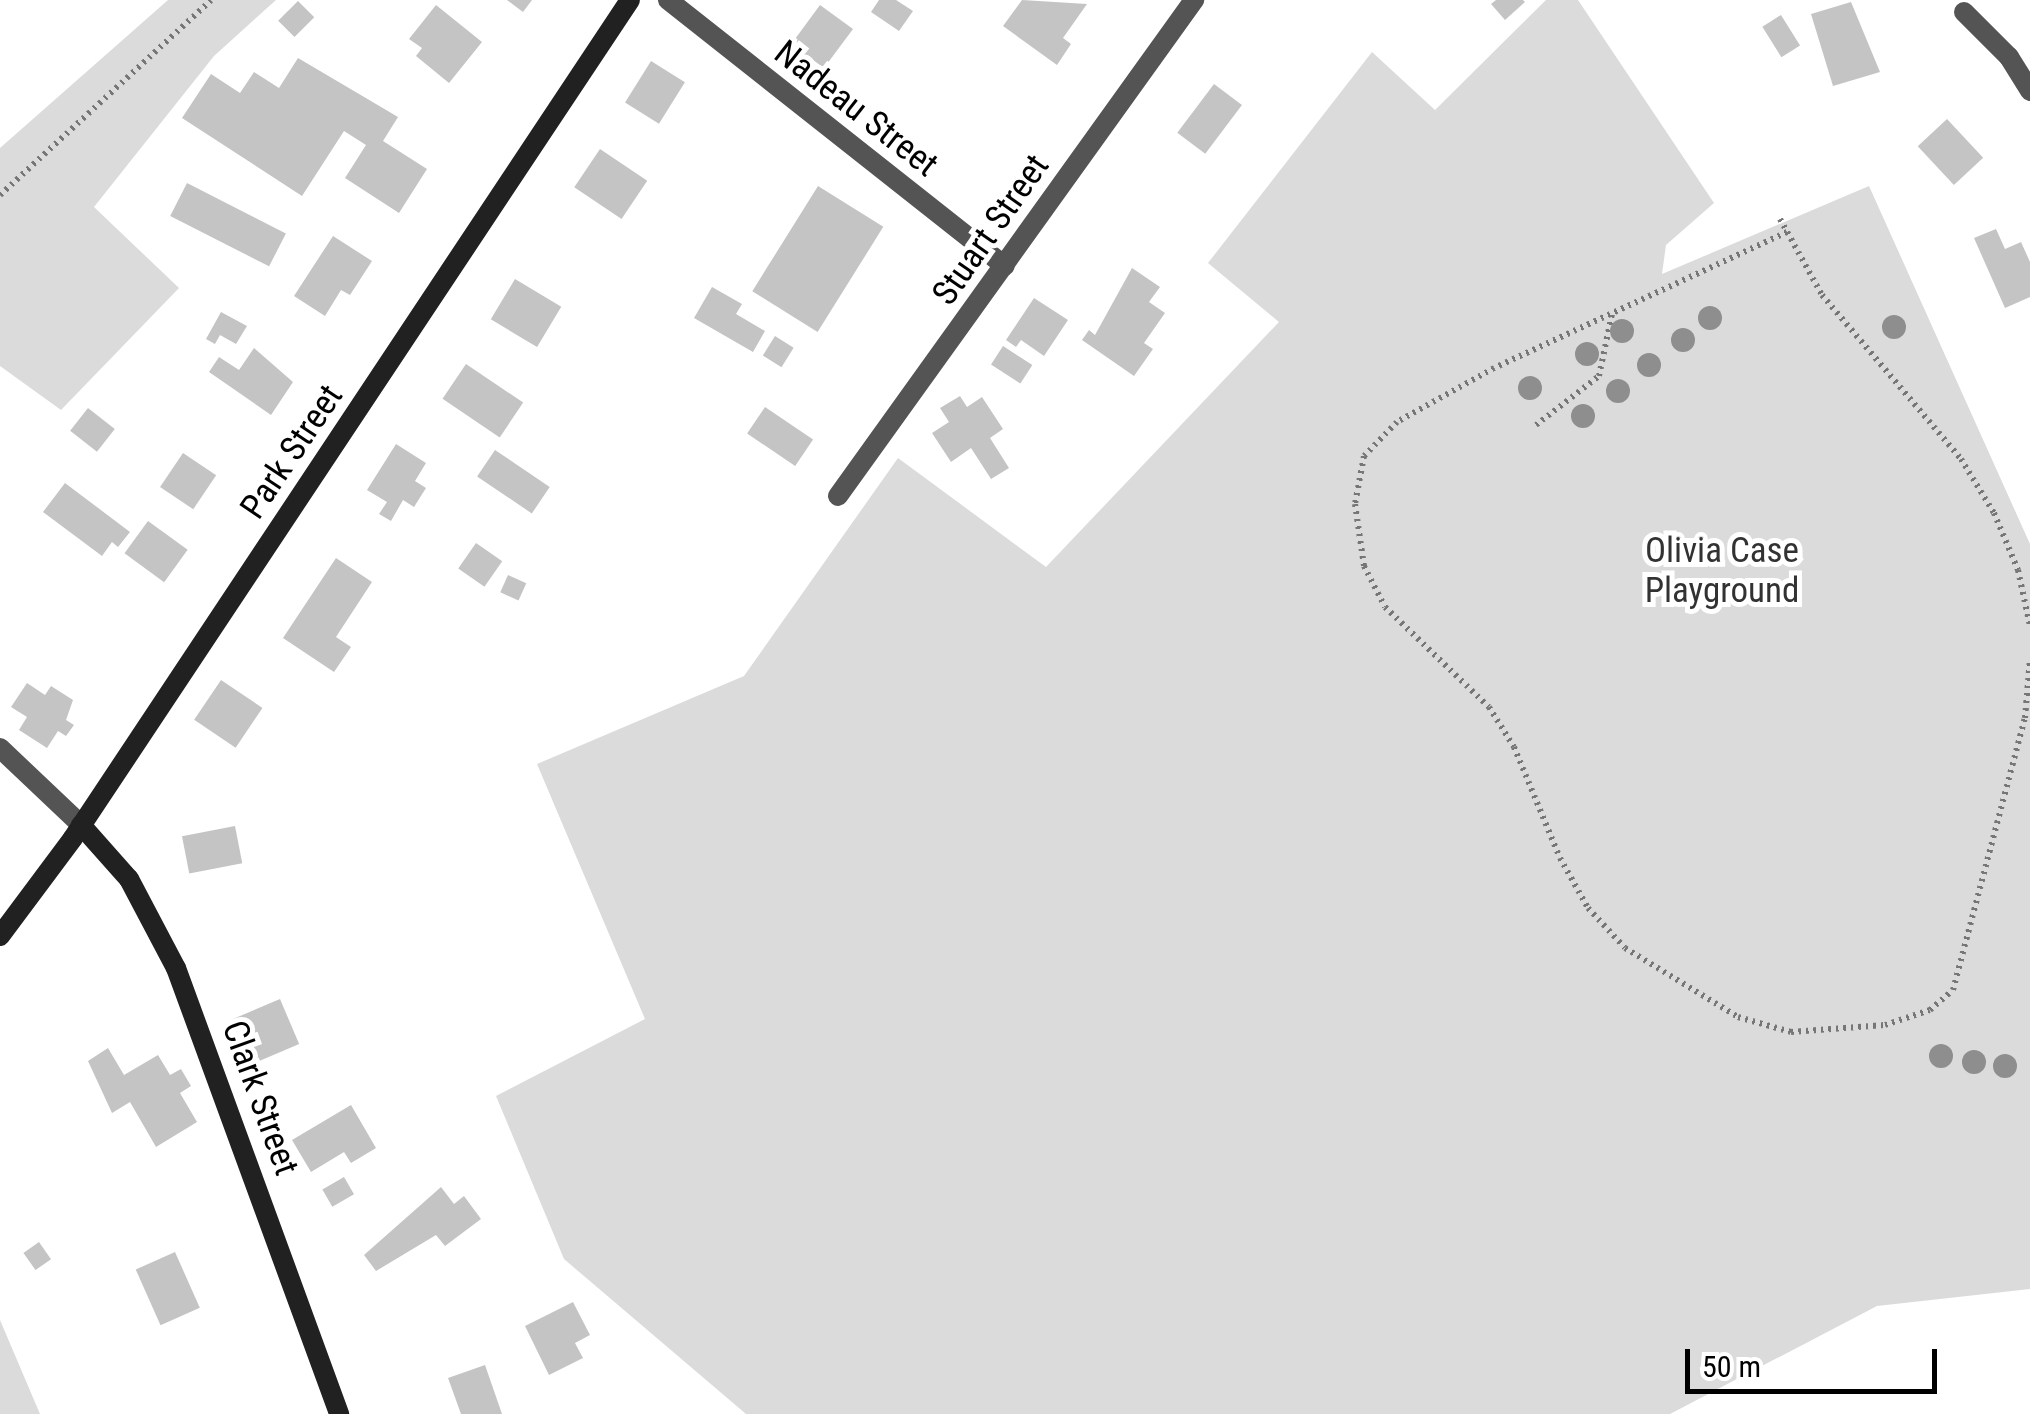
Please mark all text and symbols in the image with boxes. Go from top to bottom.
street label: Nadeau Street [766,32,946,186]
street label: Stuart Street [924,147,1058,313]
street label: Park Street [232,377,352,527]
park label: Olivia Case Playground [1645,530,1799,612]
street label: Clark Street [213,1015,307,1181]
scale bar [1690,1329,1942,1391]
text: 50 m [1702,1349,1761,1384]

